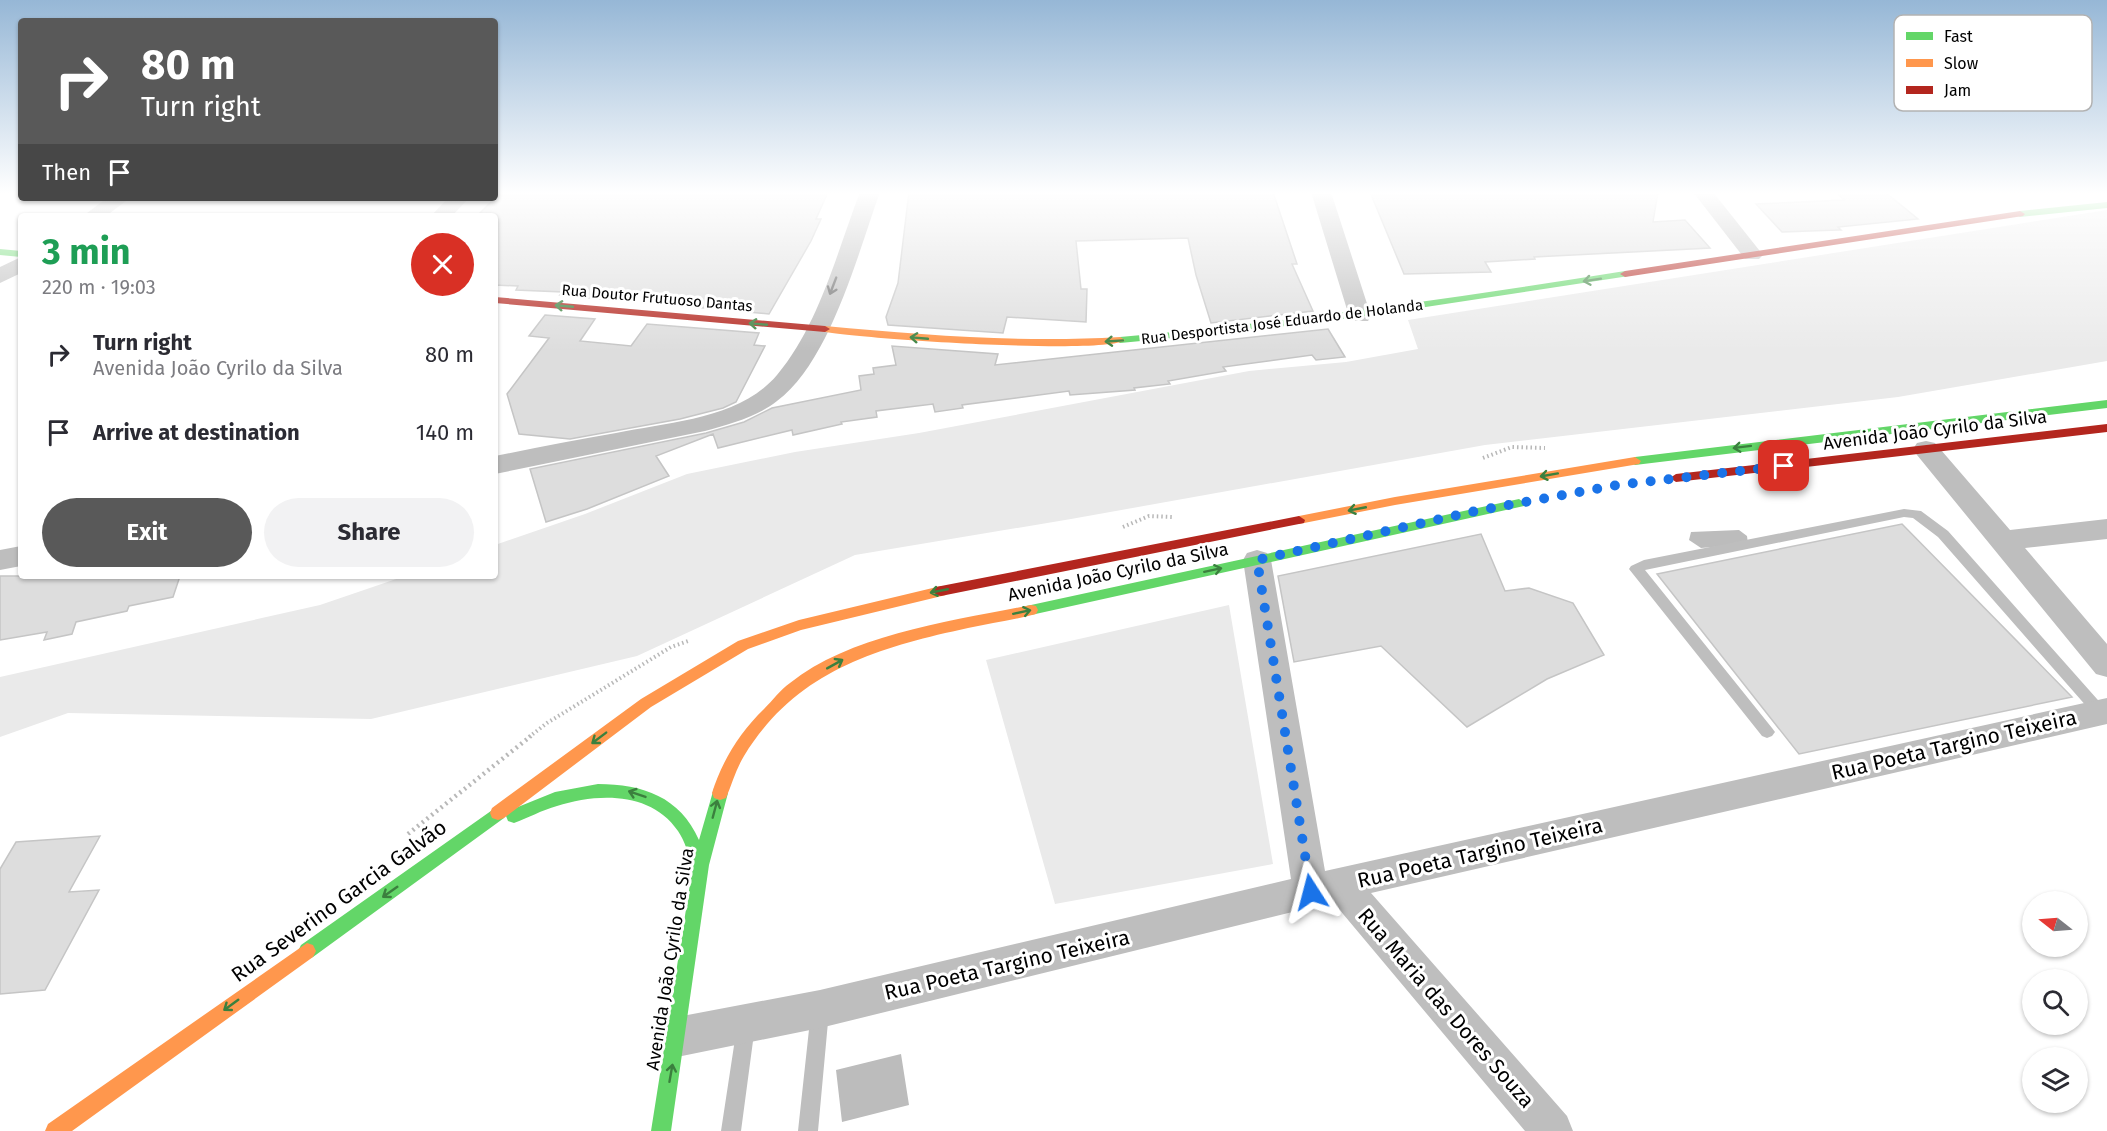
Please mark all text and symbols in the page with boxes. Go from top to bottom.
legend [1894,15,2092,111]
text: Fast [1944,27,1973,46]
text: 80 m [141,40,235,90]
icon: right [42,42,120,120]
text: Slow [1944,54,1979,73]
text: Jam [1944,81,1971,100]
text: Turn right [141,91,261,123]
icon: arrive [103,156,136,189]
text: Then [42,159,91,186]
text: 3 min [42,230,131,274]
button: close [411,233,474,296]
text: 220 m · 19:03 [42,275,156,299]
one-way arrow [1583,275,1602,286]
one-way arrow [827,276,838,295]
street label: Rua Doutor Frutuoso Dantas [561,281,753,315]
street label: Rua Desportista José Eduardo de Holanda [1140,296,1424,348]
one-way arrow [554,300,574,311]
one-way arrow [749,318,768,329]
text: Turn right [93,329,192,356]
one-way arrow [910,332,930,343]
one-way arrow [1105,336,1124,347]
icon: right [42,338,75,371]
text: 80 m [425,341,474,368]
text: Avenida João Cyrilo da Silva [93,356,343,380]
street label: Avenida João Cyrilo da Silva [1822,405,2048,455]
icon: arrive [42,416,75,449]
text: Arrive at destination [93,419,300,446]
text: 140 m [416,419,474,446]
pin [1758,440,1809,491]
one-way arrow [1733,442,1753,453]
icon: arrive [1767,449,1800,482]
one-way arrow [1540,470,1560,481]
button: Exit [42,498,252,567]
button: Share [264,498,474,567]
one-way arrow [1348,504,1368,515]
street label: Avenida João Cyrilo da Silva [1006,538,1230,606]
one-way arrow [1202,564,1222,575]
one-way arrow [930,586,949,598]
one-way arrow [1012,606,1032,617]
one-way arrow [826,658,843,670]
street label: Rua Poeta Targino Teixeira [1829,704,2079,786]
one-way arrow [591,732,607,744]
one-way arrow [628,788,646,799]
one-way arrow [710,800,722,819]
street label: Rua Poeta Targino Teixeira [1355,812,1605,894]
street label: Rua Severino Garcia Galvão [226,814,452,988]
street label: Avenida João Cyrilo da Silva [642,846,698,1072]
position arrow [1279,860,1343,924]
one-way arrow [382,886,398,898]
north arrow [2022,891,2088,957]
map controls [2022,891,2088,1113]
street label: Rua Maria das Dores Souza [1352,903,1540,1113]
street label: Rua Poeta Targino Teixeira [882,924,1132,1006]
button: search [2022,969,2088,1035]
one-way arrow [223,999,239,1011]
button: layers [2022,1047,2088,1113]
one-way arrow [666,1064,677,1084]

